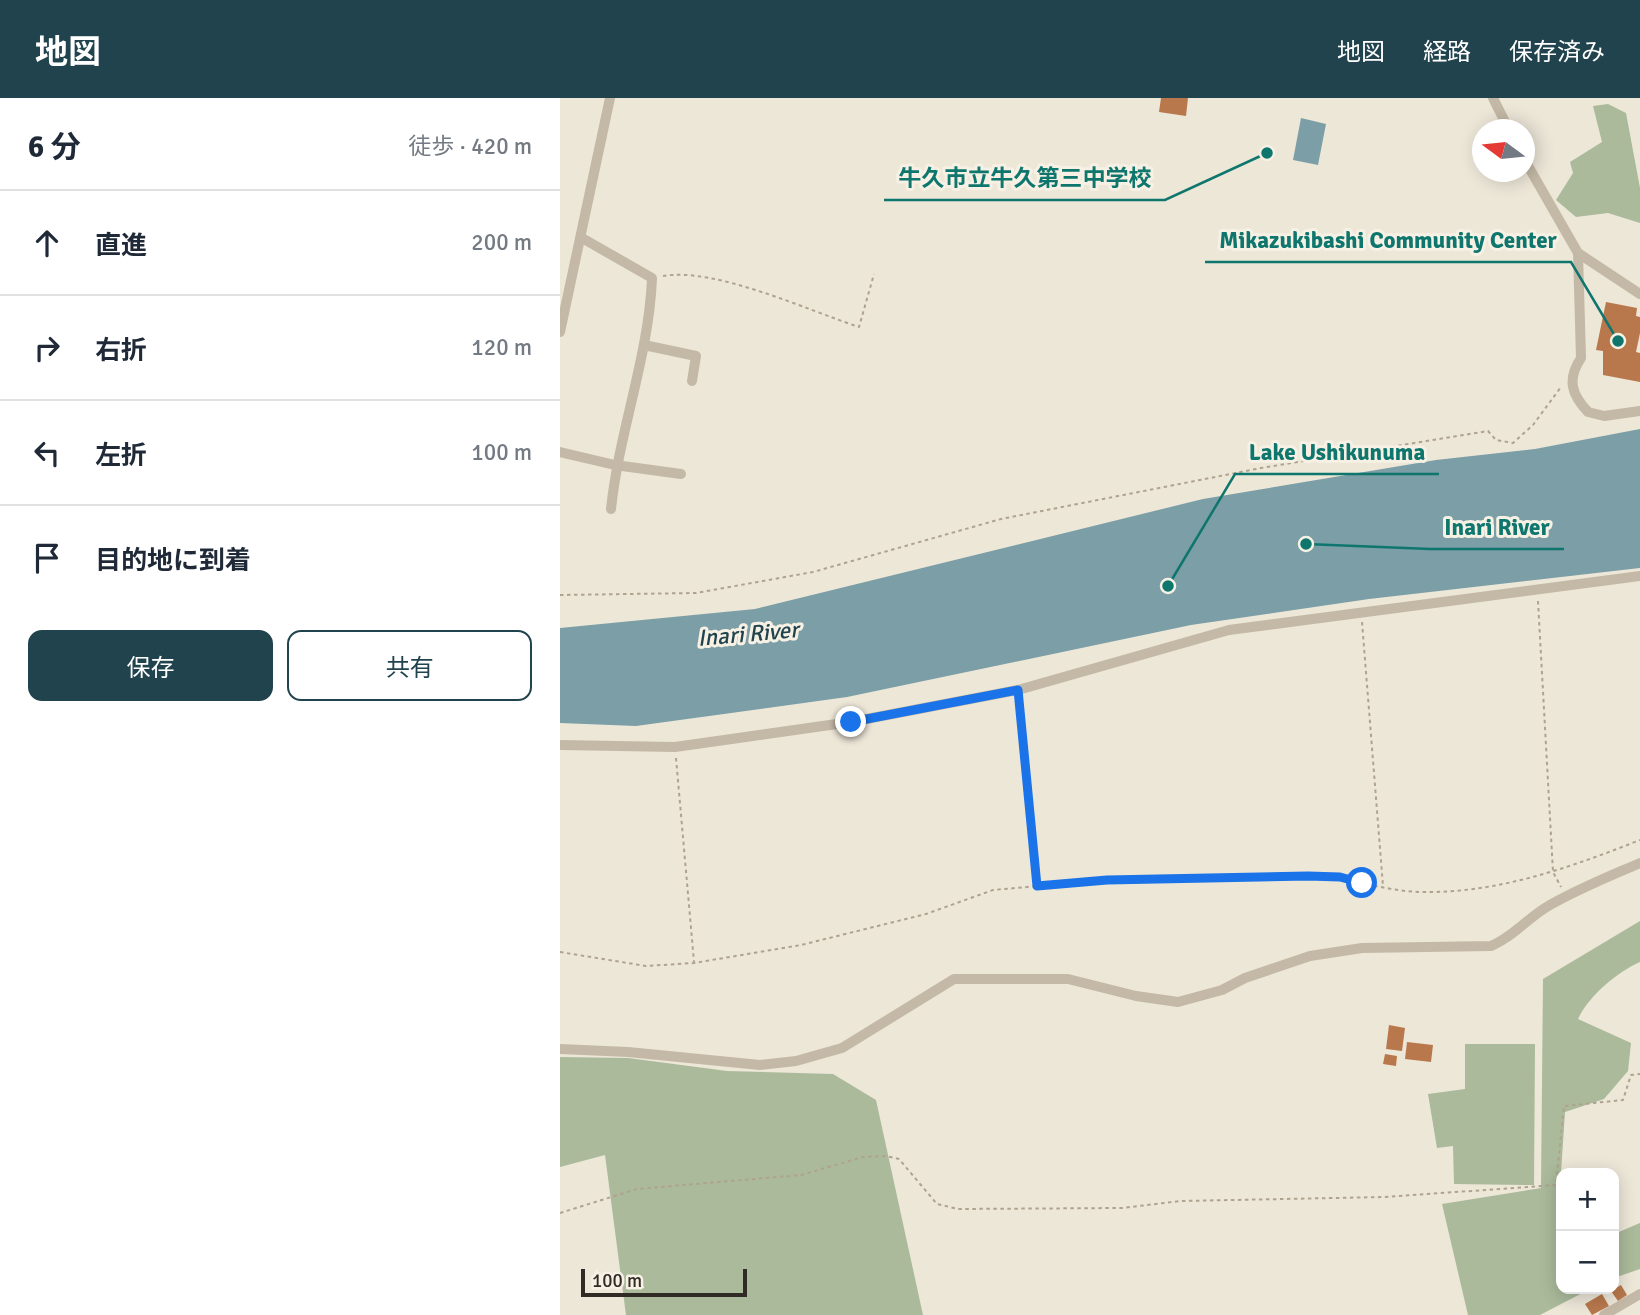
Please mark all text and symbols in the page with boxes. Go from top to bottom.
text: 地図 [35,32,101,73]
text: 地図 [1337,37,1385,67]
text: 経路 [1423,37,1471,67]
text: 保存済み [1509,37,1605,67]
north arrow [1472,119,1535,182]
text: 6 分 [28,129,81,166]
text: 徒歩 · 420 m [408,132,532,161]
callout: 牛久市立牛久第三中学校 [884,156,1165,200]
text: 牛久市立牛久第三中学校 [899,164,1152,193]
callout: Mikazukibashi Community Center [1205,218,1571,262]
icon: ahead [28,224,66,262]
text: Mikazukibashi Community Center [1219,226,1558,255]
text: 200 m [471,228,532,257]
text: 直進 [95,230,147,262]
icon: right [28,329,66,367]
text: 120 m [471,333,532,362]
text: 右折 [95,335,147,367]
callout: Lake Ushikunuma [1235,430,1439,474]
icon: left [28,434,66,472]
text: 100 m [471,438,532,467]
text: Lake Ushikunuma [1249,438,1425,467]
text: 左折 [95,440,147,472]
callout: Inari River [1430,505,1564,549]
text: Inari River [1444,513,1551,542]
icon: arrive [28,539,66,577]
text: 目的地に到着 [95,545,251,577]
water label: Inari River [696,615,803,653]
button: 保存 [28,630,273,701]
button: 共有 [287,630,532,701]
route end [835,706,866,737]
route start [1346,867,1377,898]
map controls [1556,1168,1619,1294]
button: + [1556,1168,1619,1231]
button: − [1556,1231,1619,1294]
scale bar [581,1266,747,1298]
text: 100 m [592,1269,642,1293]

